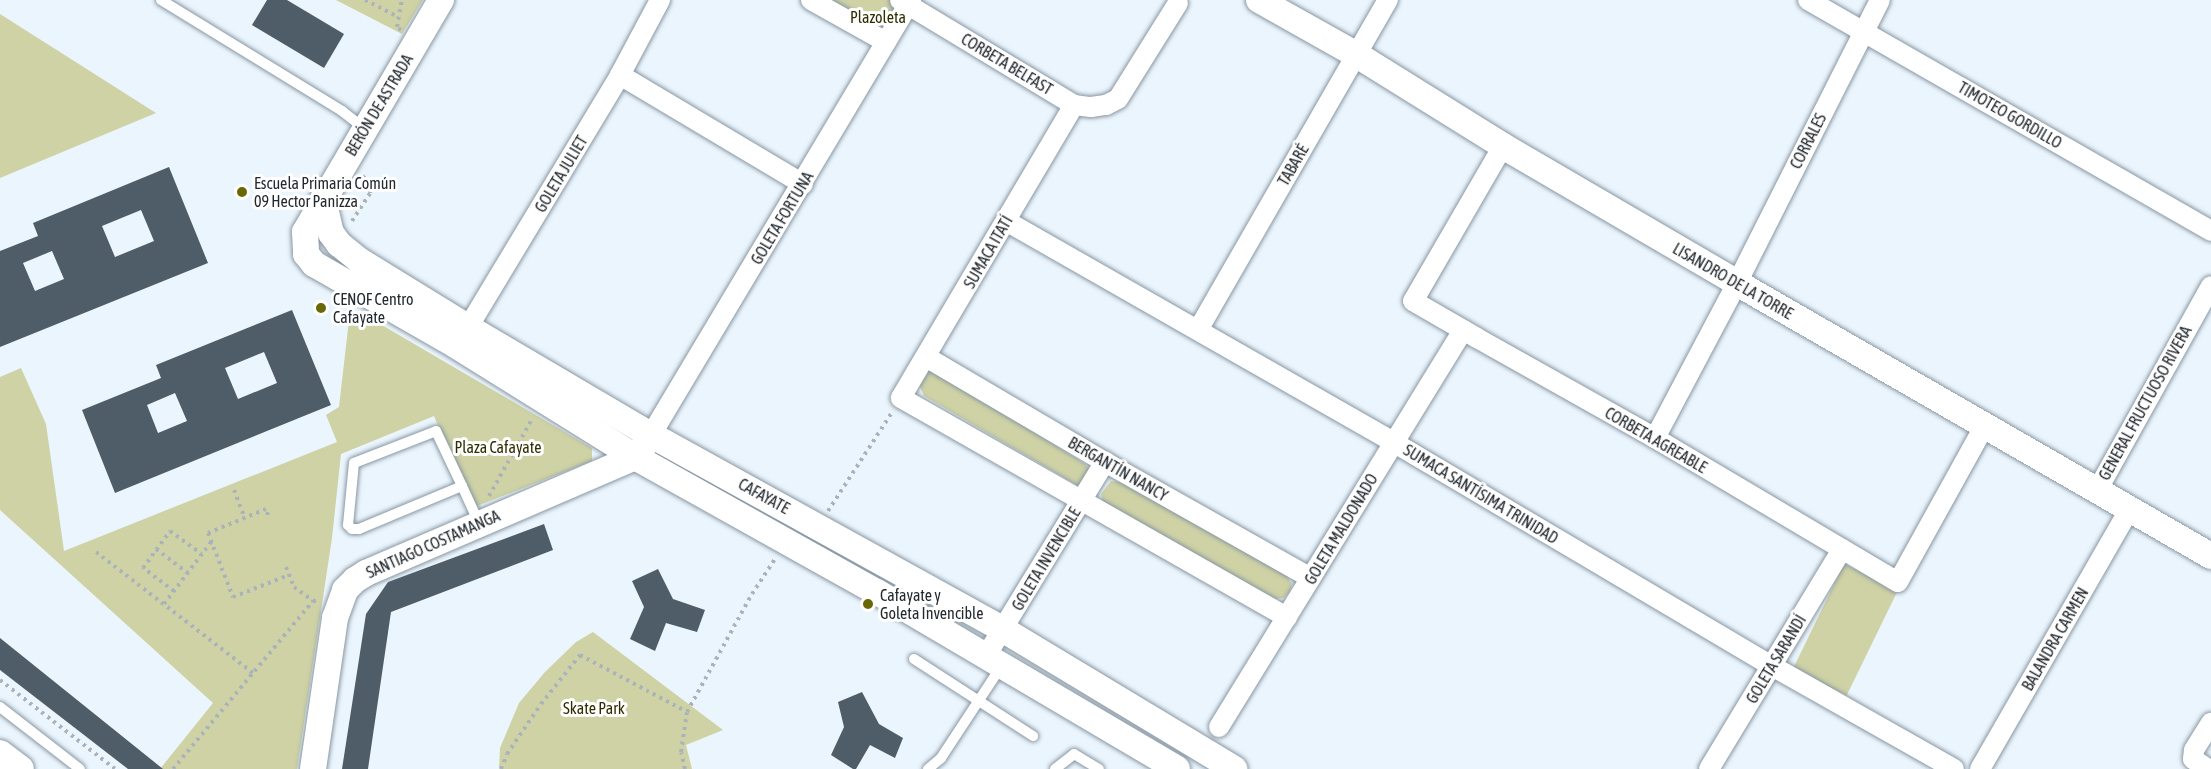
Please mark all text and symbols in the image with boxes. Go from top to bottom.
park label: Plazoleta [850,7,906,27]
street label: CORBETA BELFAST [958,29,1056,99]
street label: BERÓN DE ASTRADA [341,51,417,159]
street label: TIMOTEO GORDILLO [1955,78,2065,152]
street label: CORRALES [1786,110,1830,172]
street label: GOLETA JULIET [531,132,591,216]
street label: TABARÉ [1274,141,1312,189]
street label: GOLETA FORTUNA [747,168,817,268]
place label: Escuela Primaria Común 09 Hector Panizza [254,173,396,211]
marker: Escuela Primaria Común 09 Hector Panizza [235,185,249,199]
street label: SUMACA ITATÍ [960,212,1016,292]
street label: LISANDRO DE LA TORRE [1669,239,1797,323]
place label: CENOF Centro Cafayate [333,289,414,327]
marker: CENOF Centro Cafayate [314,301,328,315]
street label: GENERAL FRUCTUOSO RIVERA [2095,322,2195,484]
street label: CORBETA AGREABLE [1602,403,1710,477]
street label: BERGANTÍN NANCY [1065,433,1171,505]
park label: Plaza Cafayate [455,437,541,457]
street label: SUMACA SANTÍSIMA TRINIDAD [1400,440,1562,548]
street label: GOLETA MALDONADO [1300,470,1382,588]
street label: CAFAYATE [735,474,793,518]
street label: GOLETA INVENCIBLE [1008,504,1084,614]
street label: SANTIAGO COSTAMANGA [363,506,503,582]
street label: BALANDRA CARMEN [2018,584,2092,694]
place label: Cafayate y Goleta Invencible [880,585,983,623]
marker: Cafayate y Goleta Invencible [861,597,875,611]
street label: GOLETA SARANDÍ [1742,611,1810,707]
park label: Skate Park [563,698,625,718]

